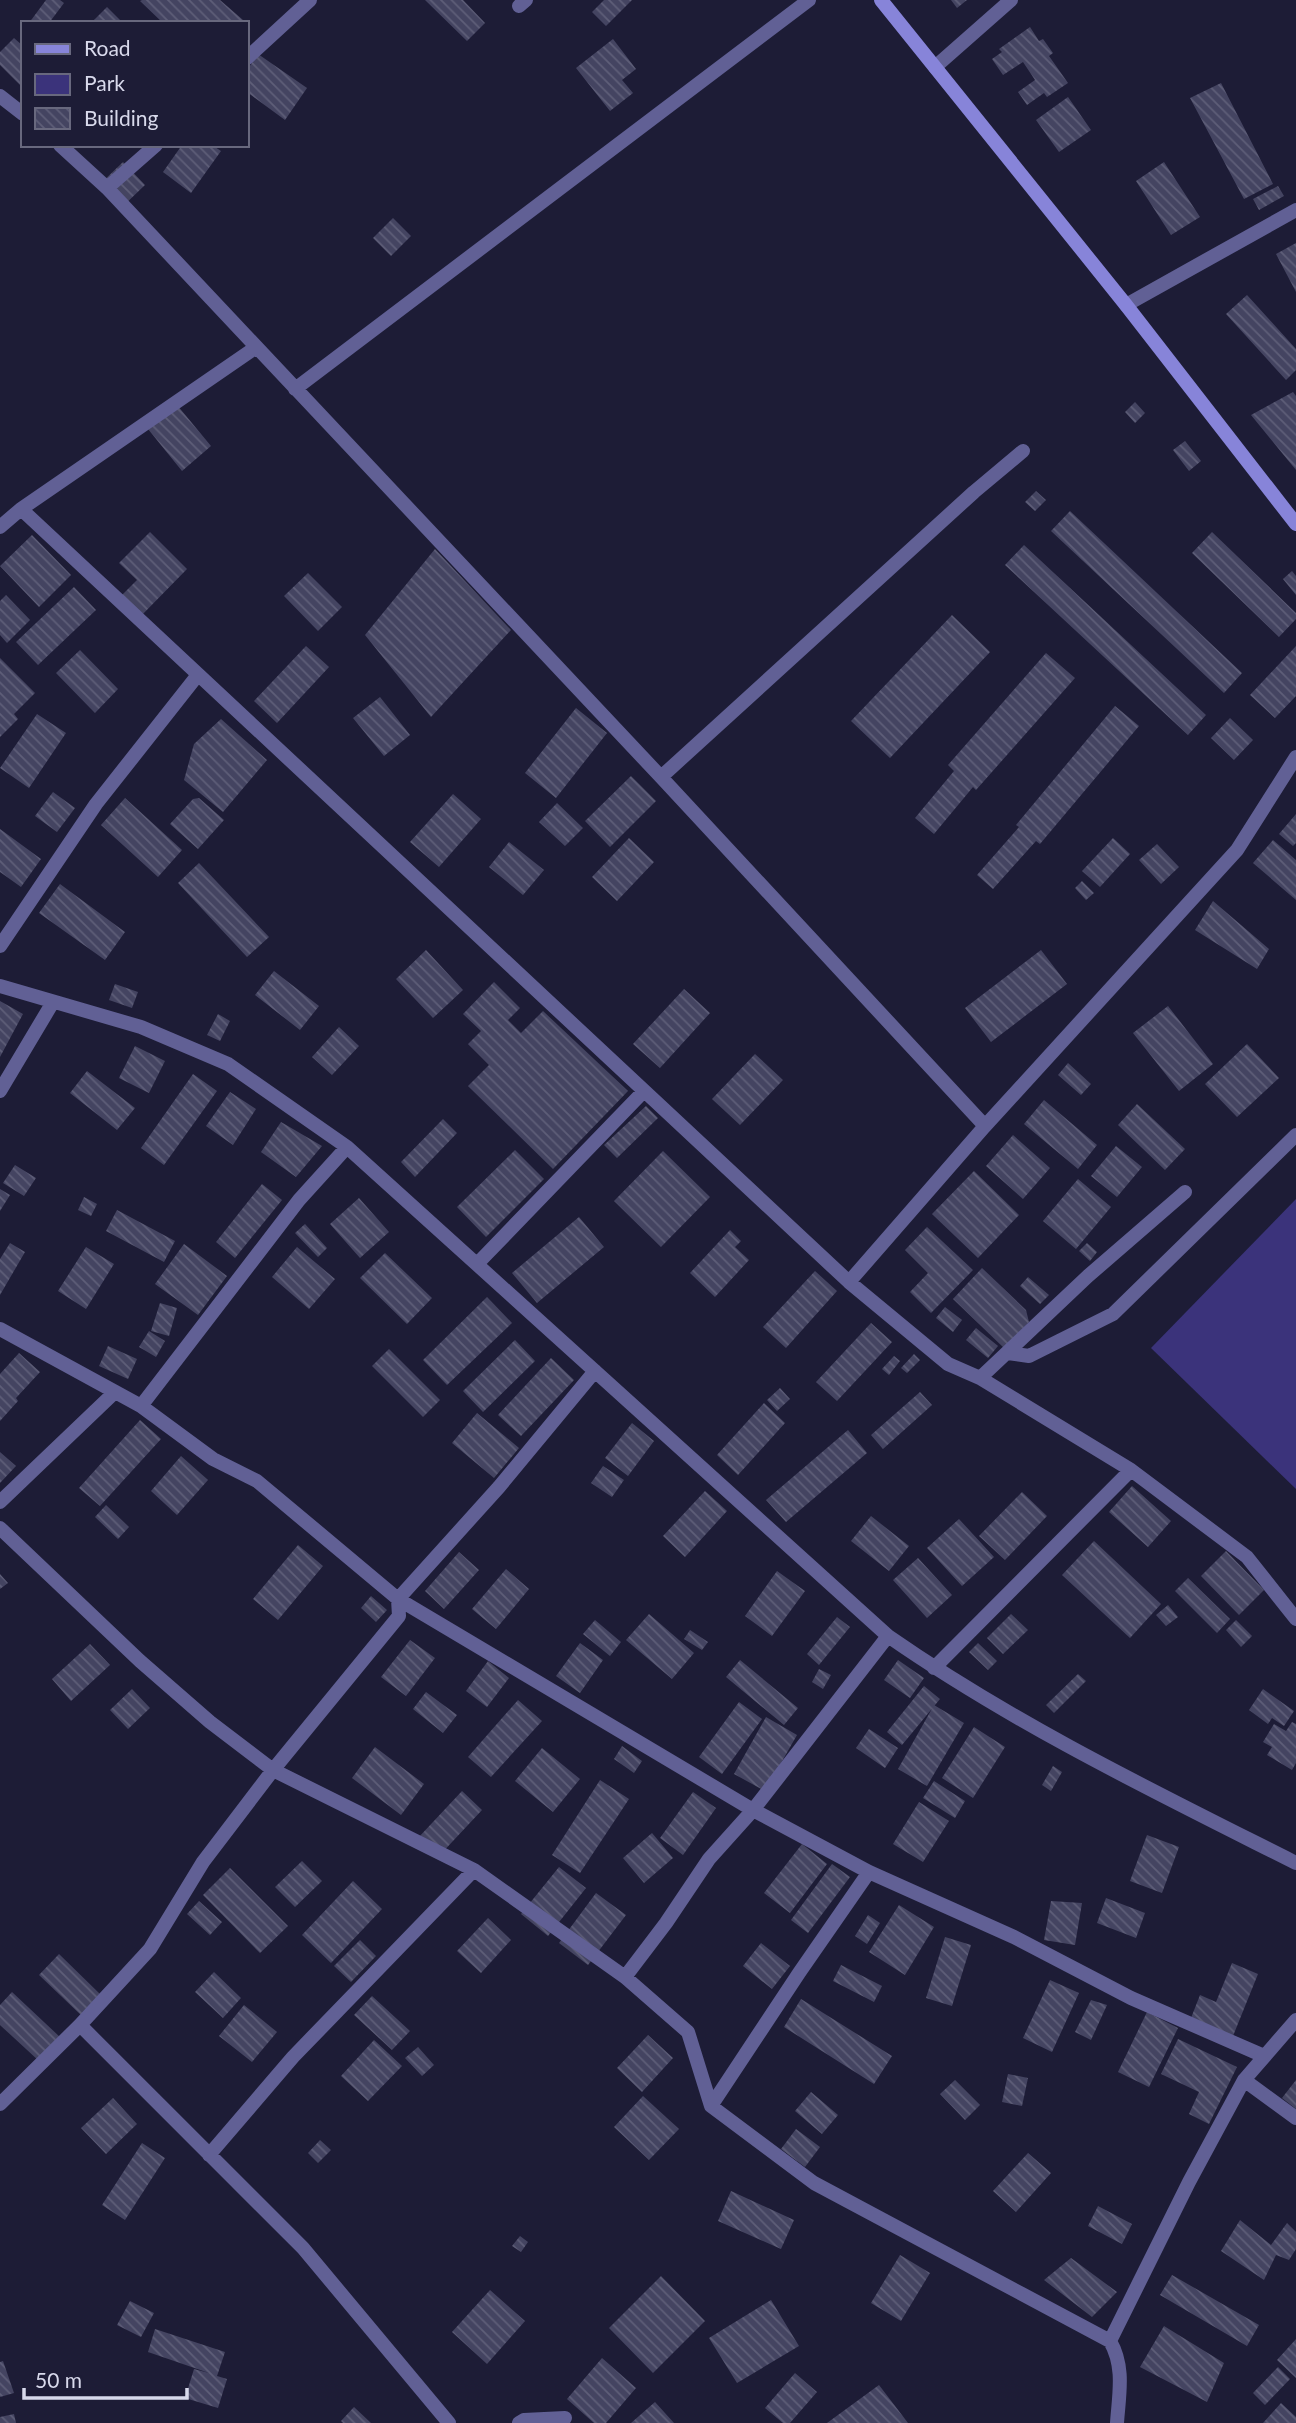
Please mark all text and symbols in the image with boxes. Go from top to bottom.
legend [21,21,248,147]
text: Road [84,35,131,60]
text: Park [84,70,125,95]
text: Building [84,105,159,130]
scale bar [24,2356,187,2400]
text: 50 m [35,2367,82,2392]

